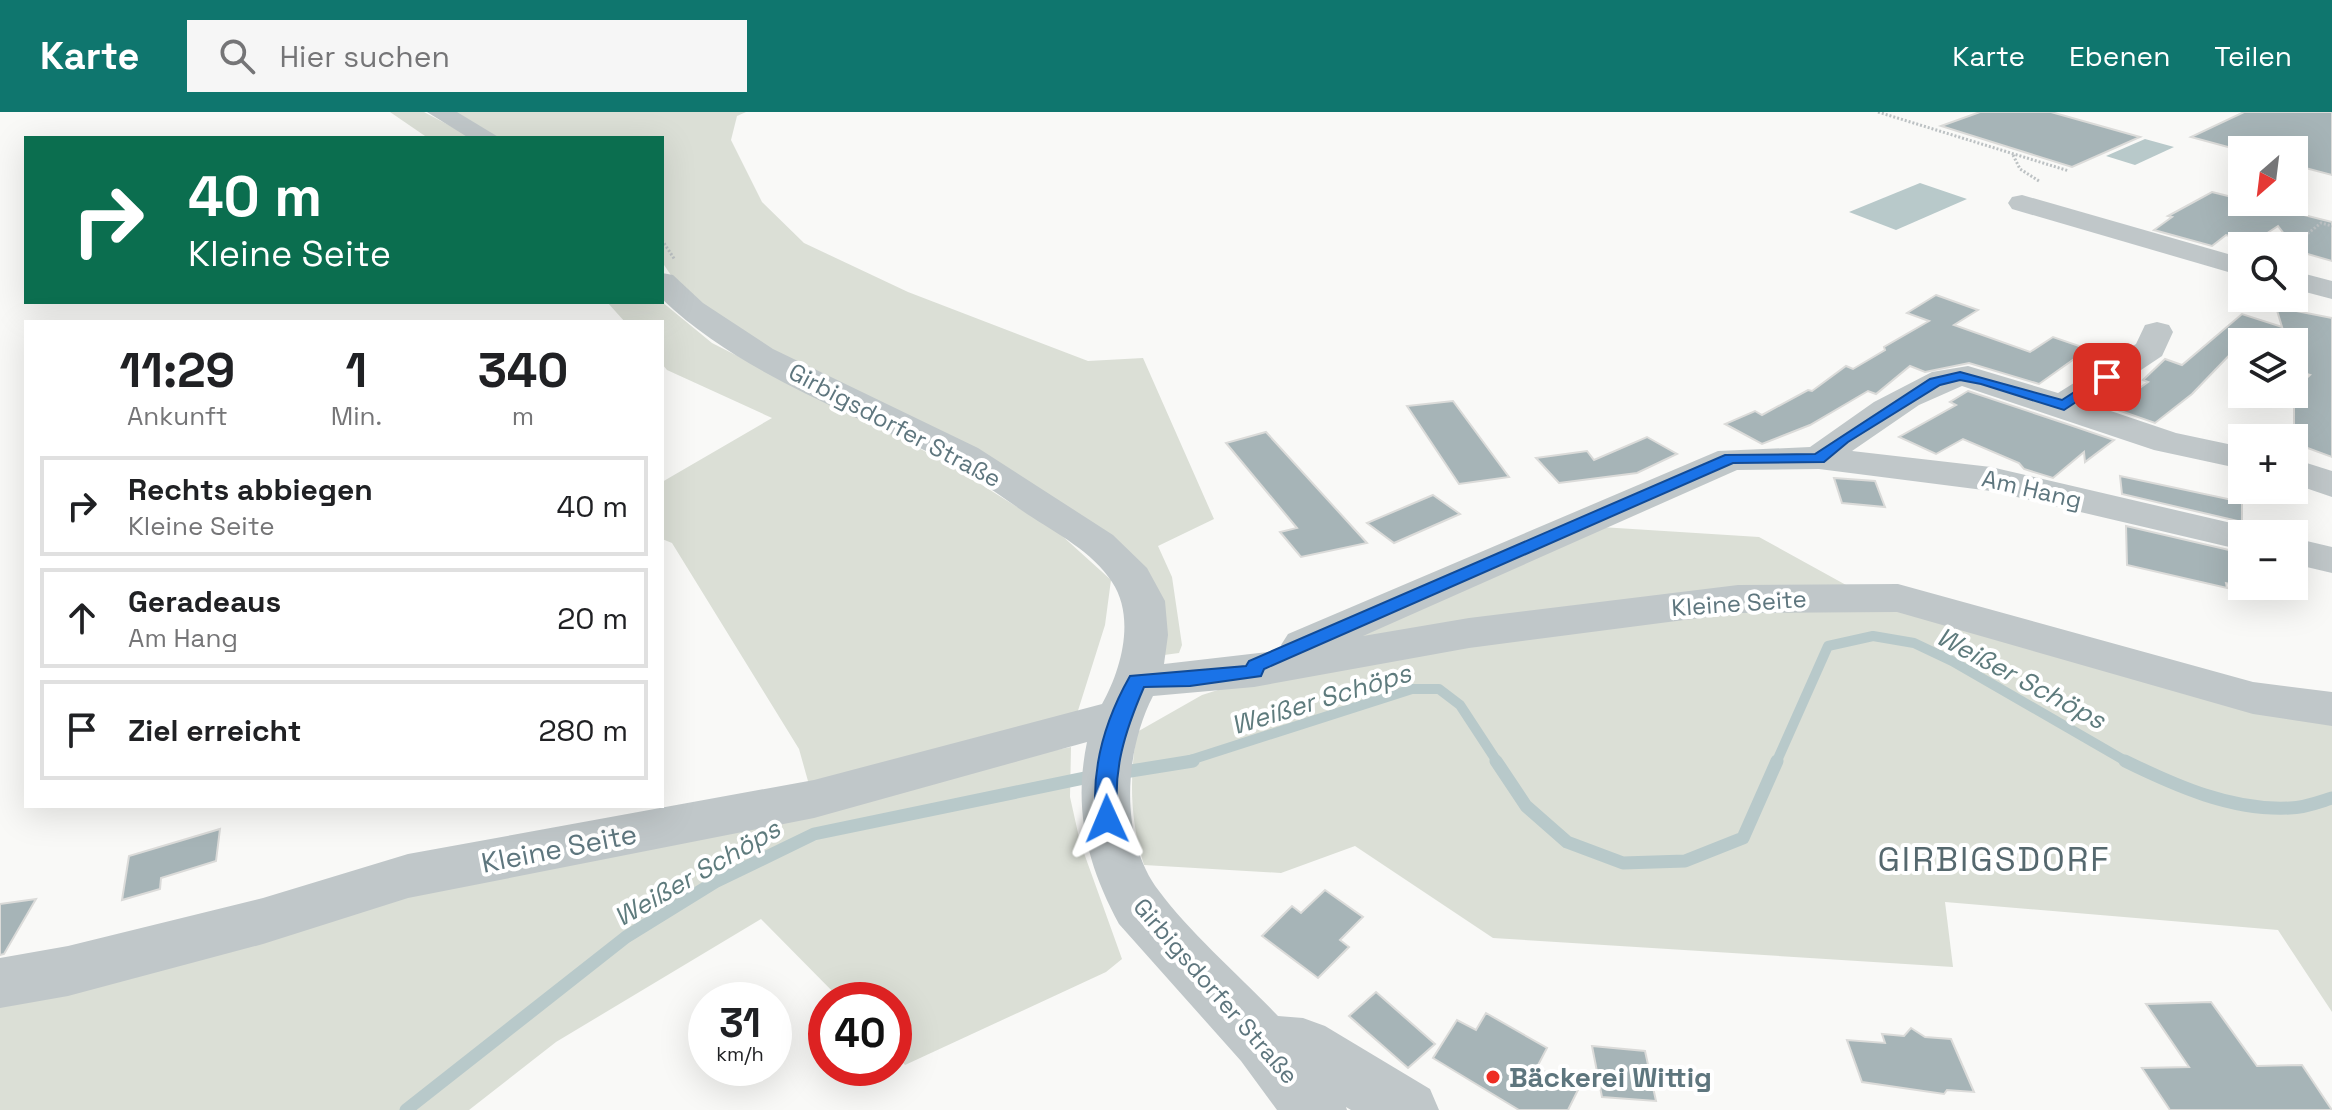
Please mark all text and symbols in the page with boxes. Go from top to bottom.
search box [187,20,747,92]
text: Karte [40,32,139,80]
icon: search [215,34,259,78]
text: Hier suchen [279,37,450,76]
text: Karte [1952,38,2025,74]
text: Ebenen [2069,38,2170,74]
text: Teilen [2214,38,2292,74]
north arrow [2228,136,2308,216]
map controls [2228,136,2308,600]
text: 40 m [188,161,322,232]
icon: right [56,168,160,272]
text: Kleine Seite [188,231,391,277]
button: search [2228,232,2308,312]
button: layers [2228,328,2308,408]
text: 11:29 [120,340,235,401]
text: 1 [346,340,367,401]
text: 340 [478,340,568,401]
pin [2073,343,2141,411]
icon: arrive [2085,355,2129,399]
street label: Girbigsdorfer Straße [783,356,1007,494]
text: Ankunft [127,399,228,433]
text: Min. [331,399,382,433]
text: m [512,399,534,433]
button: + [2228,424,2308,504]
street label: Am Hang [1979,462,2085,516]
text: Rechts abbiegen [128,470,373,509]
icon: right [60,484,104,528]
text: 40 m [557,487,628,526]
text: Kleine Seite [128,509,275,543]
button: − [2228,520,2308,600]
text: Geradeaus [128,582,281,621]
street label: Kleine Seite [1670,583,1808,623]
icon: ahead [60,596,104,640]
text: 20 m [557,599,628,638]
water label: Weißer Schöps [1931,619,2112,737]
text: Am Hang [128,621,238,655]
water label: Weißer Schöps [1227,655,1416,742]
icon: arrive [60,708,104,752]
text: Ziel erreicht [128,711,301,750]
text: 280 m [538,711,628,750]
position arrow [1065,777,1149,861]
water label: Weißer Schöps [608,811,787,934]
street label: Kleine Seite [478,815,640,881]
district label: GIRBIGSDORF [1877,838,2111,881]
street label: Girbigsdorfer Straße [1127,892,1305,1090]
speed limit sign: 40 [808,982,912,1086]
text: 31 [719,998,761,1049]
text: km/h [716,1041,764,1067]
place label: Bäckerei Wittig [1509,1059,1712,1095]
marker: Bäckerei Wittig [1484,1068,1502,1086]

